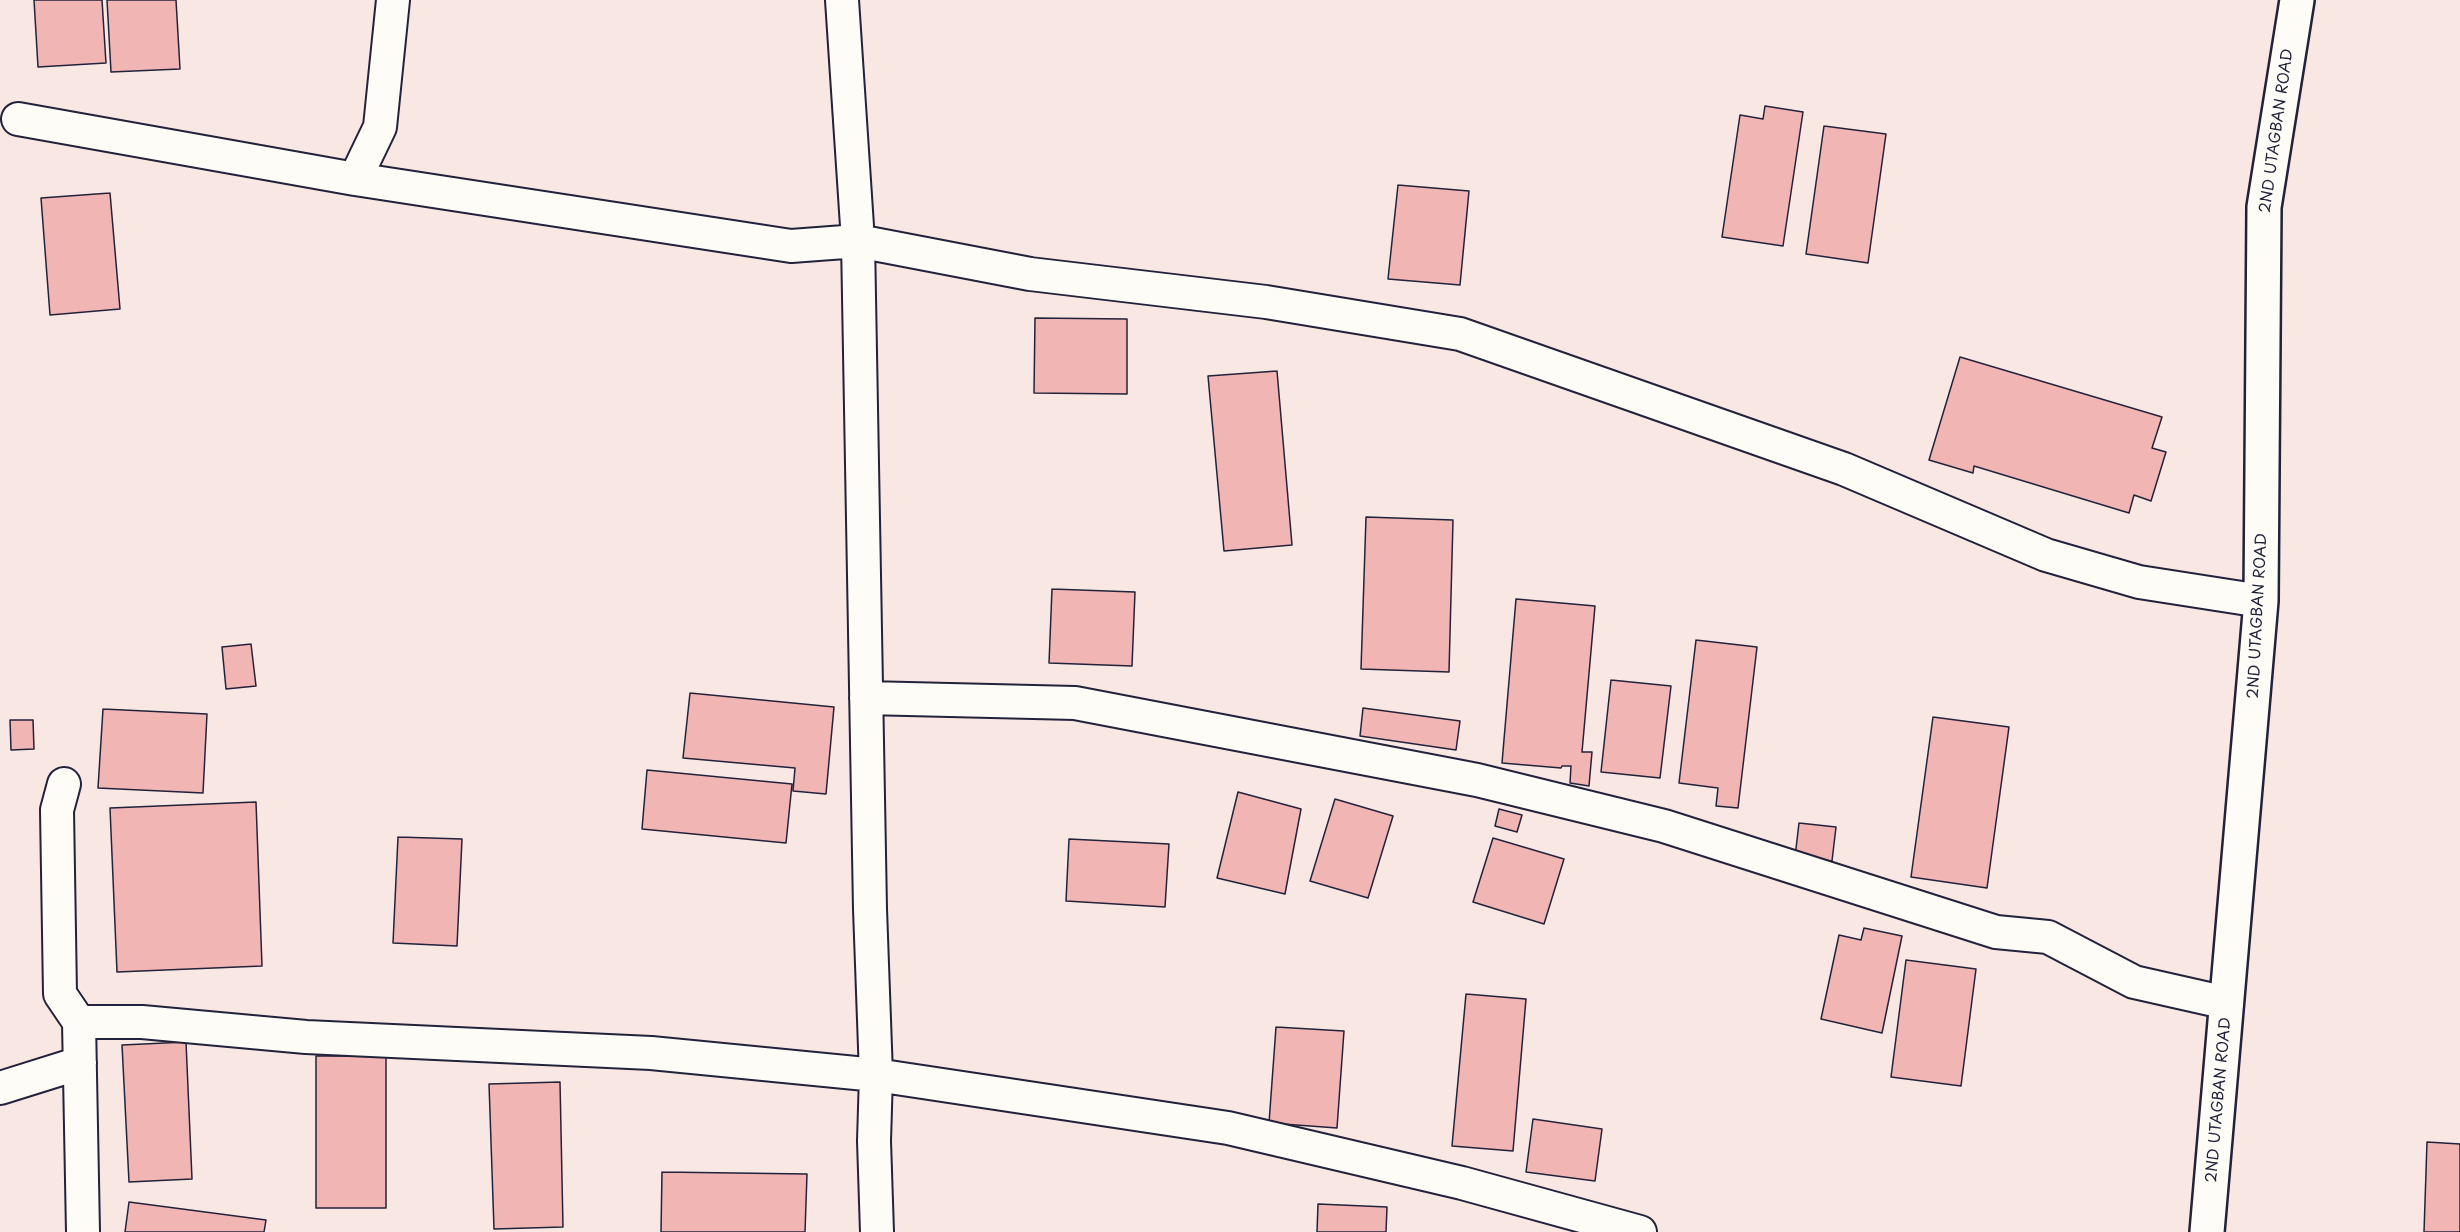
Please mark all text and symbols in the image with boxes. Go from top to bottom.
street label: 2ND UTAGBAN ROAD [2257,48,2297,214]
street label: 2ND UTAGBAN ROAD [2245,533,2271,699]
street label: 2ND UTAGBAN ROAD [2203,1017,2235,1183]

